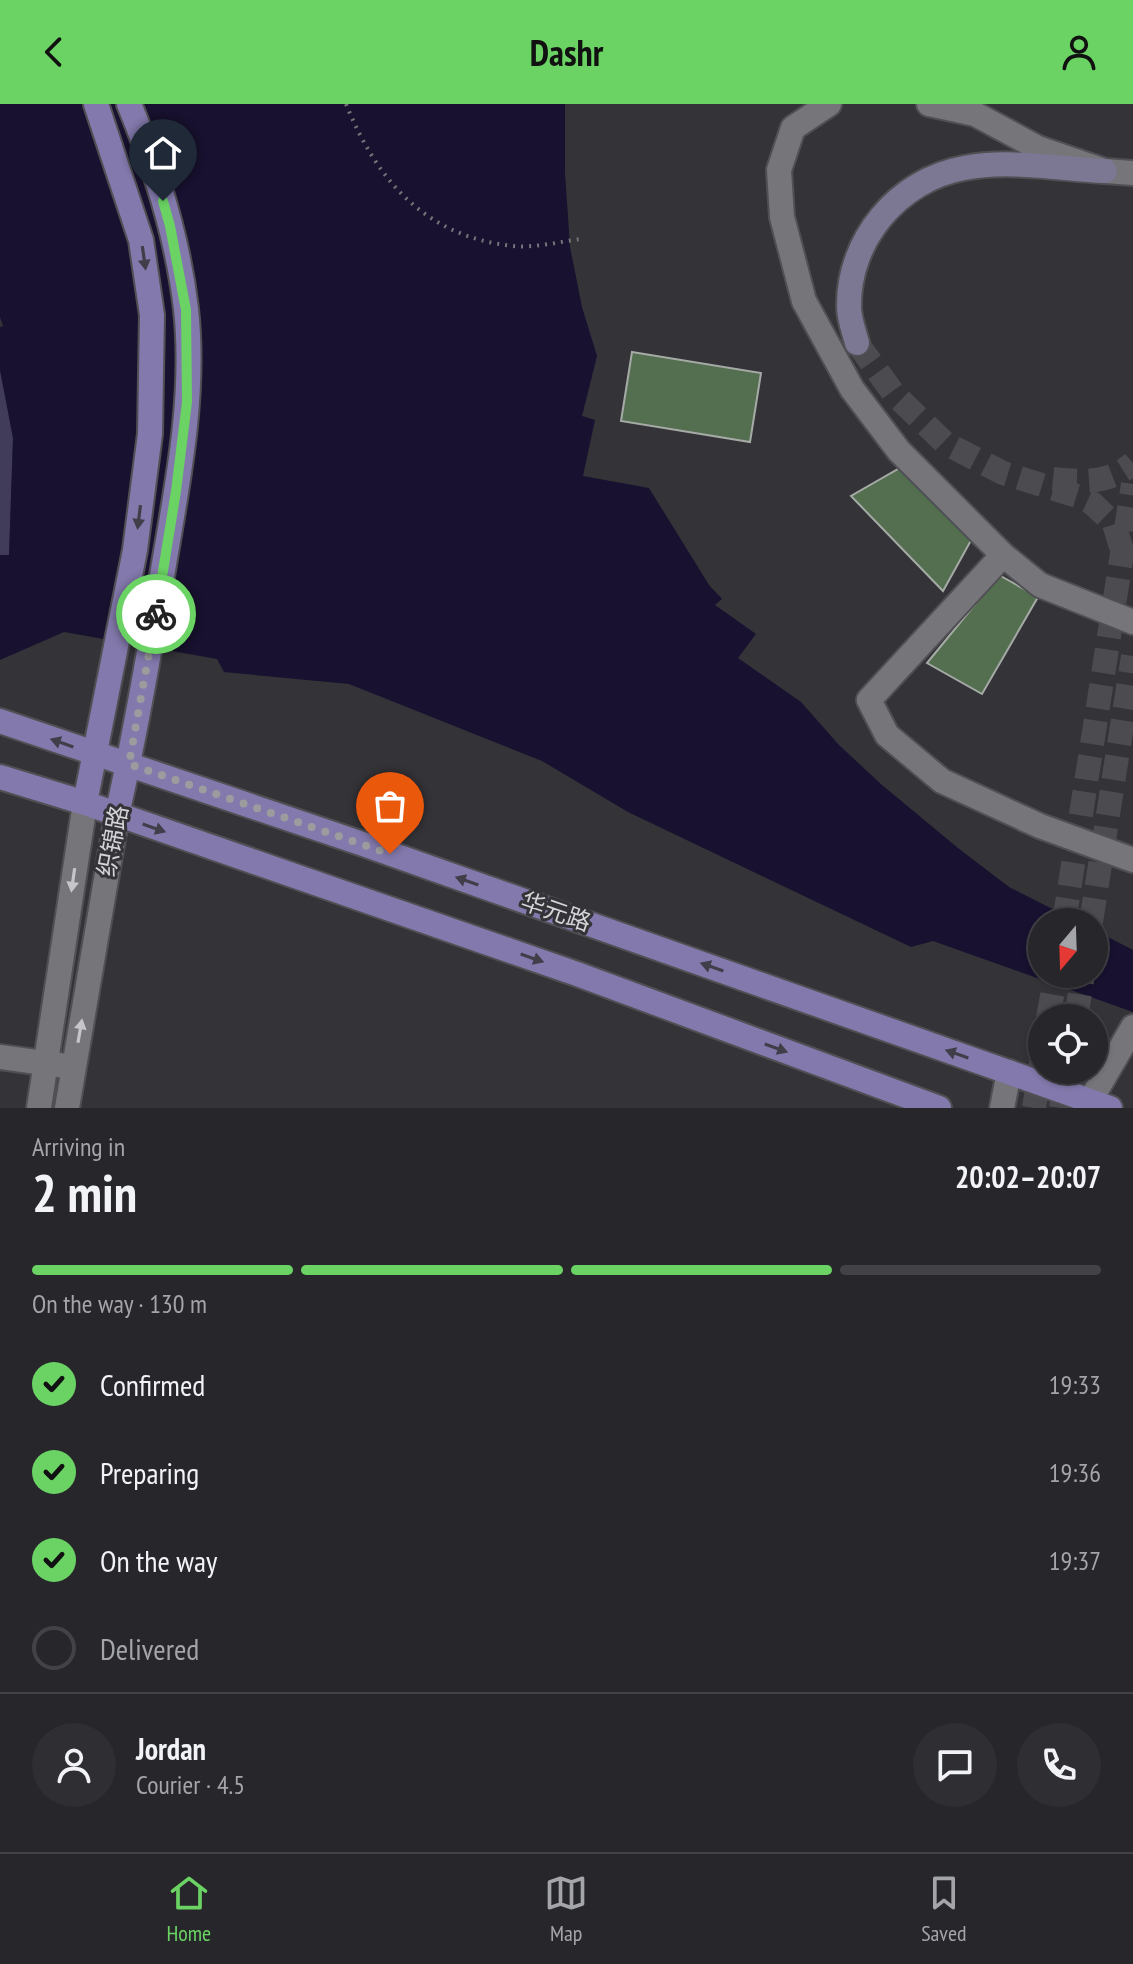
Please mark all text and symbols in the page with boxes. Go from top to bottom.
text: Dashr [530,29,603,76]
icon: back [32,30,76,74]
icon: person [1057,30,1101,74]
pin [129,119,197,201]
icon: home [141,131,185,175]
one-way arrow [138,246,151,271]
one-way arrow [133,505,146,530]
courier [116,574,196,654]
icon: bike [134,592,178,636]
one-way arrow [49,736,73,748]
pin [356,772,424,854]
icon: bag [368,784,412,828]
street label: 织锦路 [90,803,135,879]
one-way arrow [142,822,166,834]
one-way arrow [66,868,79,893]
one-way arrow [454,874,478,887]
street label: 华元路 [517,885,595,938]
north arrow [1028,908,1108,988]
map controls [1028,908,1108,1084]
one-way arrow [520,953,544,965]
one-way arrow [700,961,724,973]
button: locate [1028,1004,1108,1084]
one-way arrow [74,1018,86,1043]
one-way arrow [764,1042,788,1054]
one-way arrow [945,1047,969,1060]
text: Arriving in [32,1130,125,1163]
text: 20:02–20:07 [955,1157,1101,1196]
text: 2 min [32,1159,137,1226]
text: On the way · 130 m [32,1287,207,1320]
icon: check [32,1362,76,1406]
text: Confirmed [100,1365,205,1404]
text: 19:33 [1049,1368,1101,1401]
icon: check [32,1450,76,1494]
text: Preparing [100,1453,199,1492]
text: 19:36 [1049,1456,1101,1489]
icon: check [32,1538,76,1582]
text: On the way [100,1541,217,1580]
text: 19:37 [1049,1544,1101,1577]
text: Delivered [100,1629,199,1668]
button: person [32,1723,116,1807]
button: chat [913,1723,997,1807]
button: phone [1017,1723,1101,1807]
text: Jordan [136,1729,206,1768]
text: Courier · 4.5 [136,1768,245,1801]
tab: Home [166,1871,211,1947]
tab: Map [544,1871,588,1947]
tab: Saved [921,1871,967,1947]

